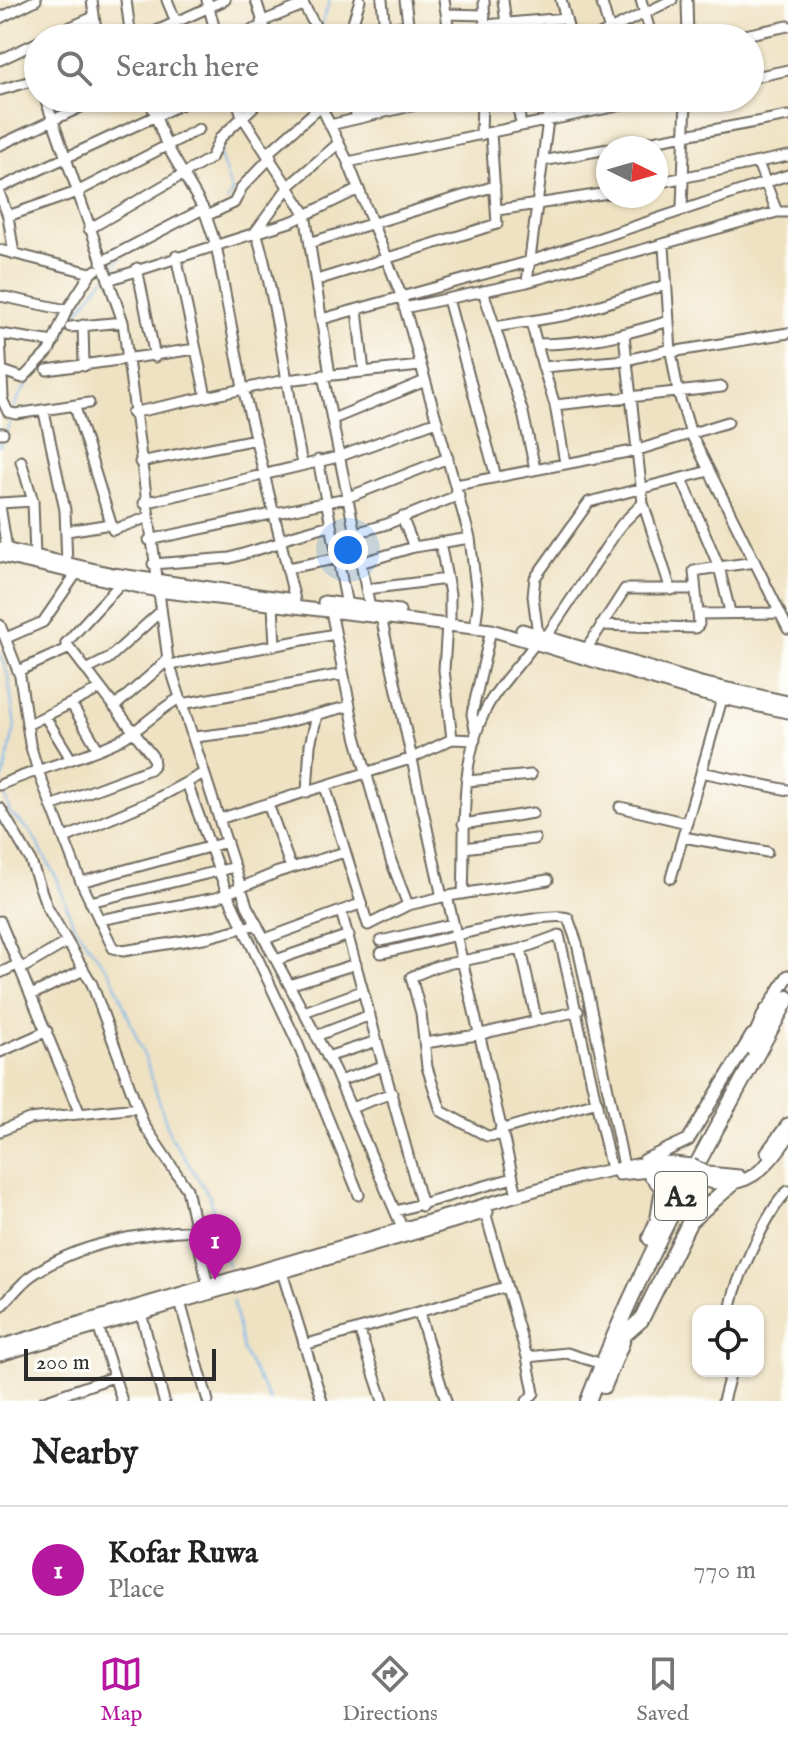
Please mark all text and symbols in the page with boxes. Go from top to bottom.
search box [24,24,764,112]
icon: search [52,46,96,90]
text: Search here [116,49,259,87]
north arrow [596,136,668,208]
your location [328,530,368,570]
road number: A2 [655,1172,707,1220]
pin: 1 [189,1214,241,1280]
map controls [692,1305,764,1377]
button: locate [692,1305,764,1377]
scale bar [24,1345,216,1381]
text: 200 m [36,1349,90,1377]
text: Nearby [32,1432,138,1475]
text: Kofar Ruwa [108,1535,258,1573]
text: 1 [53,1554,63,1587]
text: 770 m [693,1554,756,1587]
text: Place [108,1573,164,1606]
tab: Map [99,1652,143,1728]
tab: Directions [342,1652,438,1728]
tab: Saved [637,1652,689,1728]

